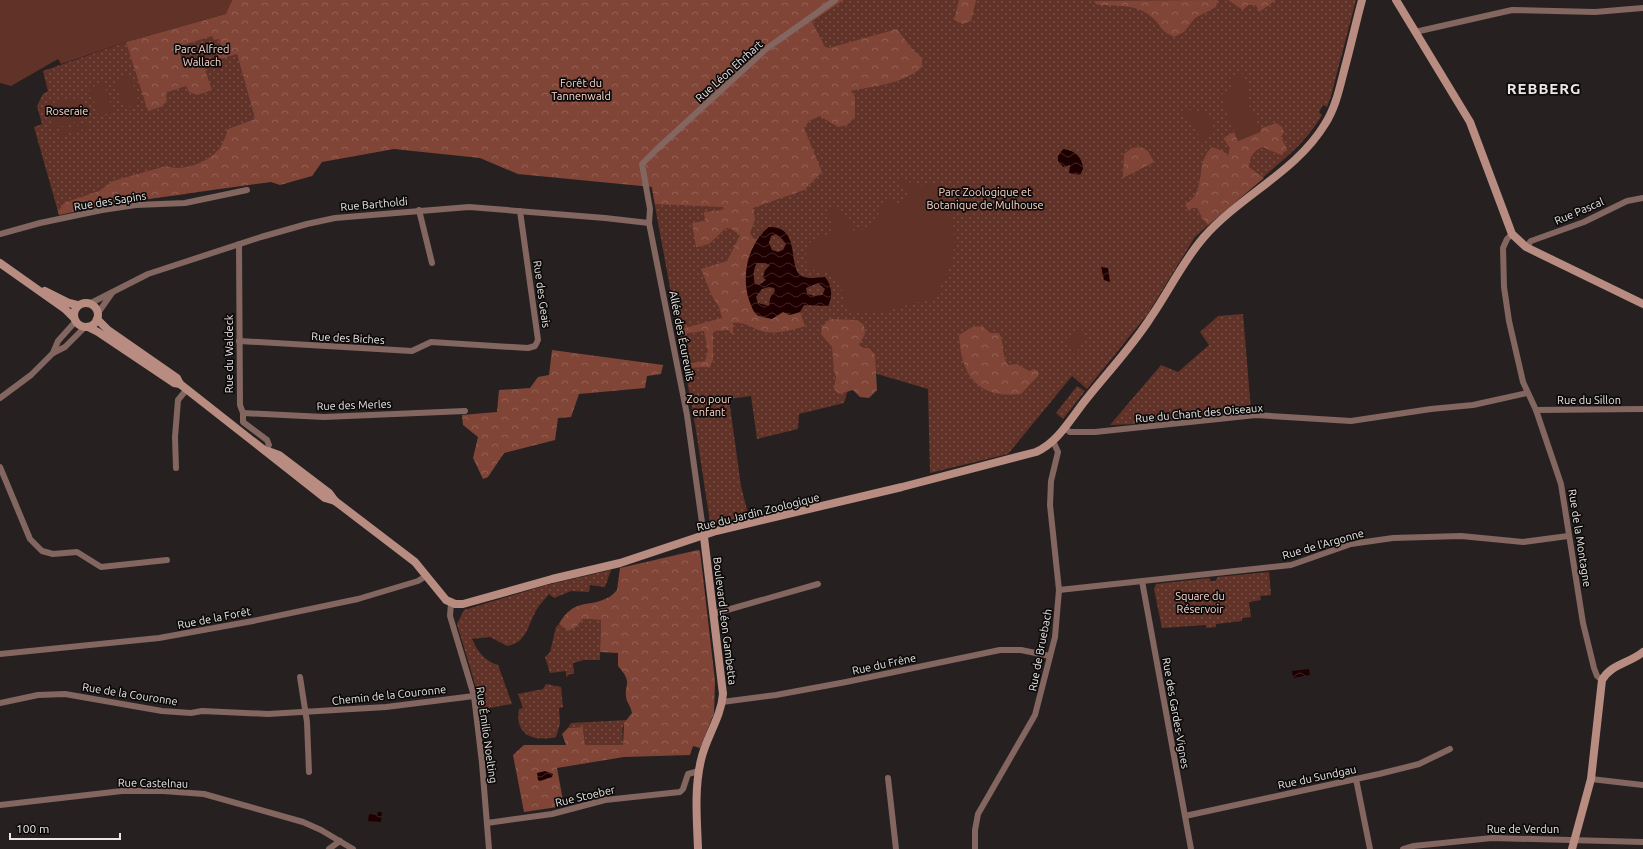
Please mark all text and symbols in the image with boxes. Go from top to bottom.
street label: Rue Léon Ehrhart [693,37,765,104]
park label: Parc Alfred Wallach [175,43,229,68]
park label: Forêt du Tannenwald [551,77,611,102]
district label: REBBERG [1507,80,1581,97]
park label: Roseraie [46,105,88,117]
park label: Parc Zoologique et Botanique de Mulhouse [926,186,1044,211]
street label: Rue des Sapins [73,189,147,213]
street label: Rue Bartholdi [340,195,408,213]
street label: Rue Pascal [1553,195,1606,227]
street label: Rue des Geais [531,259,553,329]
street label: Allée des Écureuils [667,290,698,382]
street label: Rue du Waldeck [223,314,235,393]
street label: Rue des Biches [311,330,385,346]
park label: Zoo pour enfant [687,393,732,418]
street label: Rue du Sillon [1557,394,1621,406]
street label: Rue des Merles [316,398,392,412]
street label: Rue du Chant des Oiseaux [1135,401,1264,425]
street label: Rue de la Montagne [1566,488,1594,588]
street label: Rue du Jardin Zoologique [695,491,821,533]
street label: Rue de l'Argonne [1281,527,1365,561]
street label: Boulevard Léon Gambetta [711,556,739,686]
park label: Square du Réservoir [1175,590,1225,615]
street label: Rue de la Forêt [176,605,252,631]
street label: Rue de Bruebach [1026,608,1054,692]
street label: Rue du Frêne [851,651,917,677]
street label: Rue des Gardes-Vignes [1160,657,1192,770]
street label: Rue de la Couronne [81,681,179,707]
street label: Chemin de la Couronne [331,683,447,707]
street label: Rue Émilio Noelting [474,686,501,784]
street label: Rue du Sundgau [1277,763,1357,791]
street label: Rue Castelnau [118,776,188,790]
street label: Rue Stoeber [554,783,617,809]
scale bar [10,815,120,841]
text: 100 m [16,822,49,835]
street label: Rue de Verdun [1487,823,1559,835]

